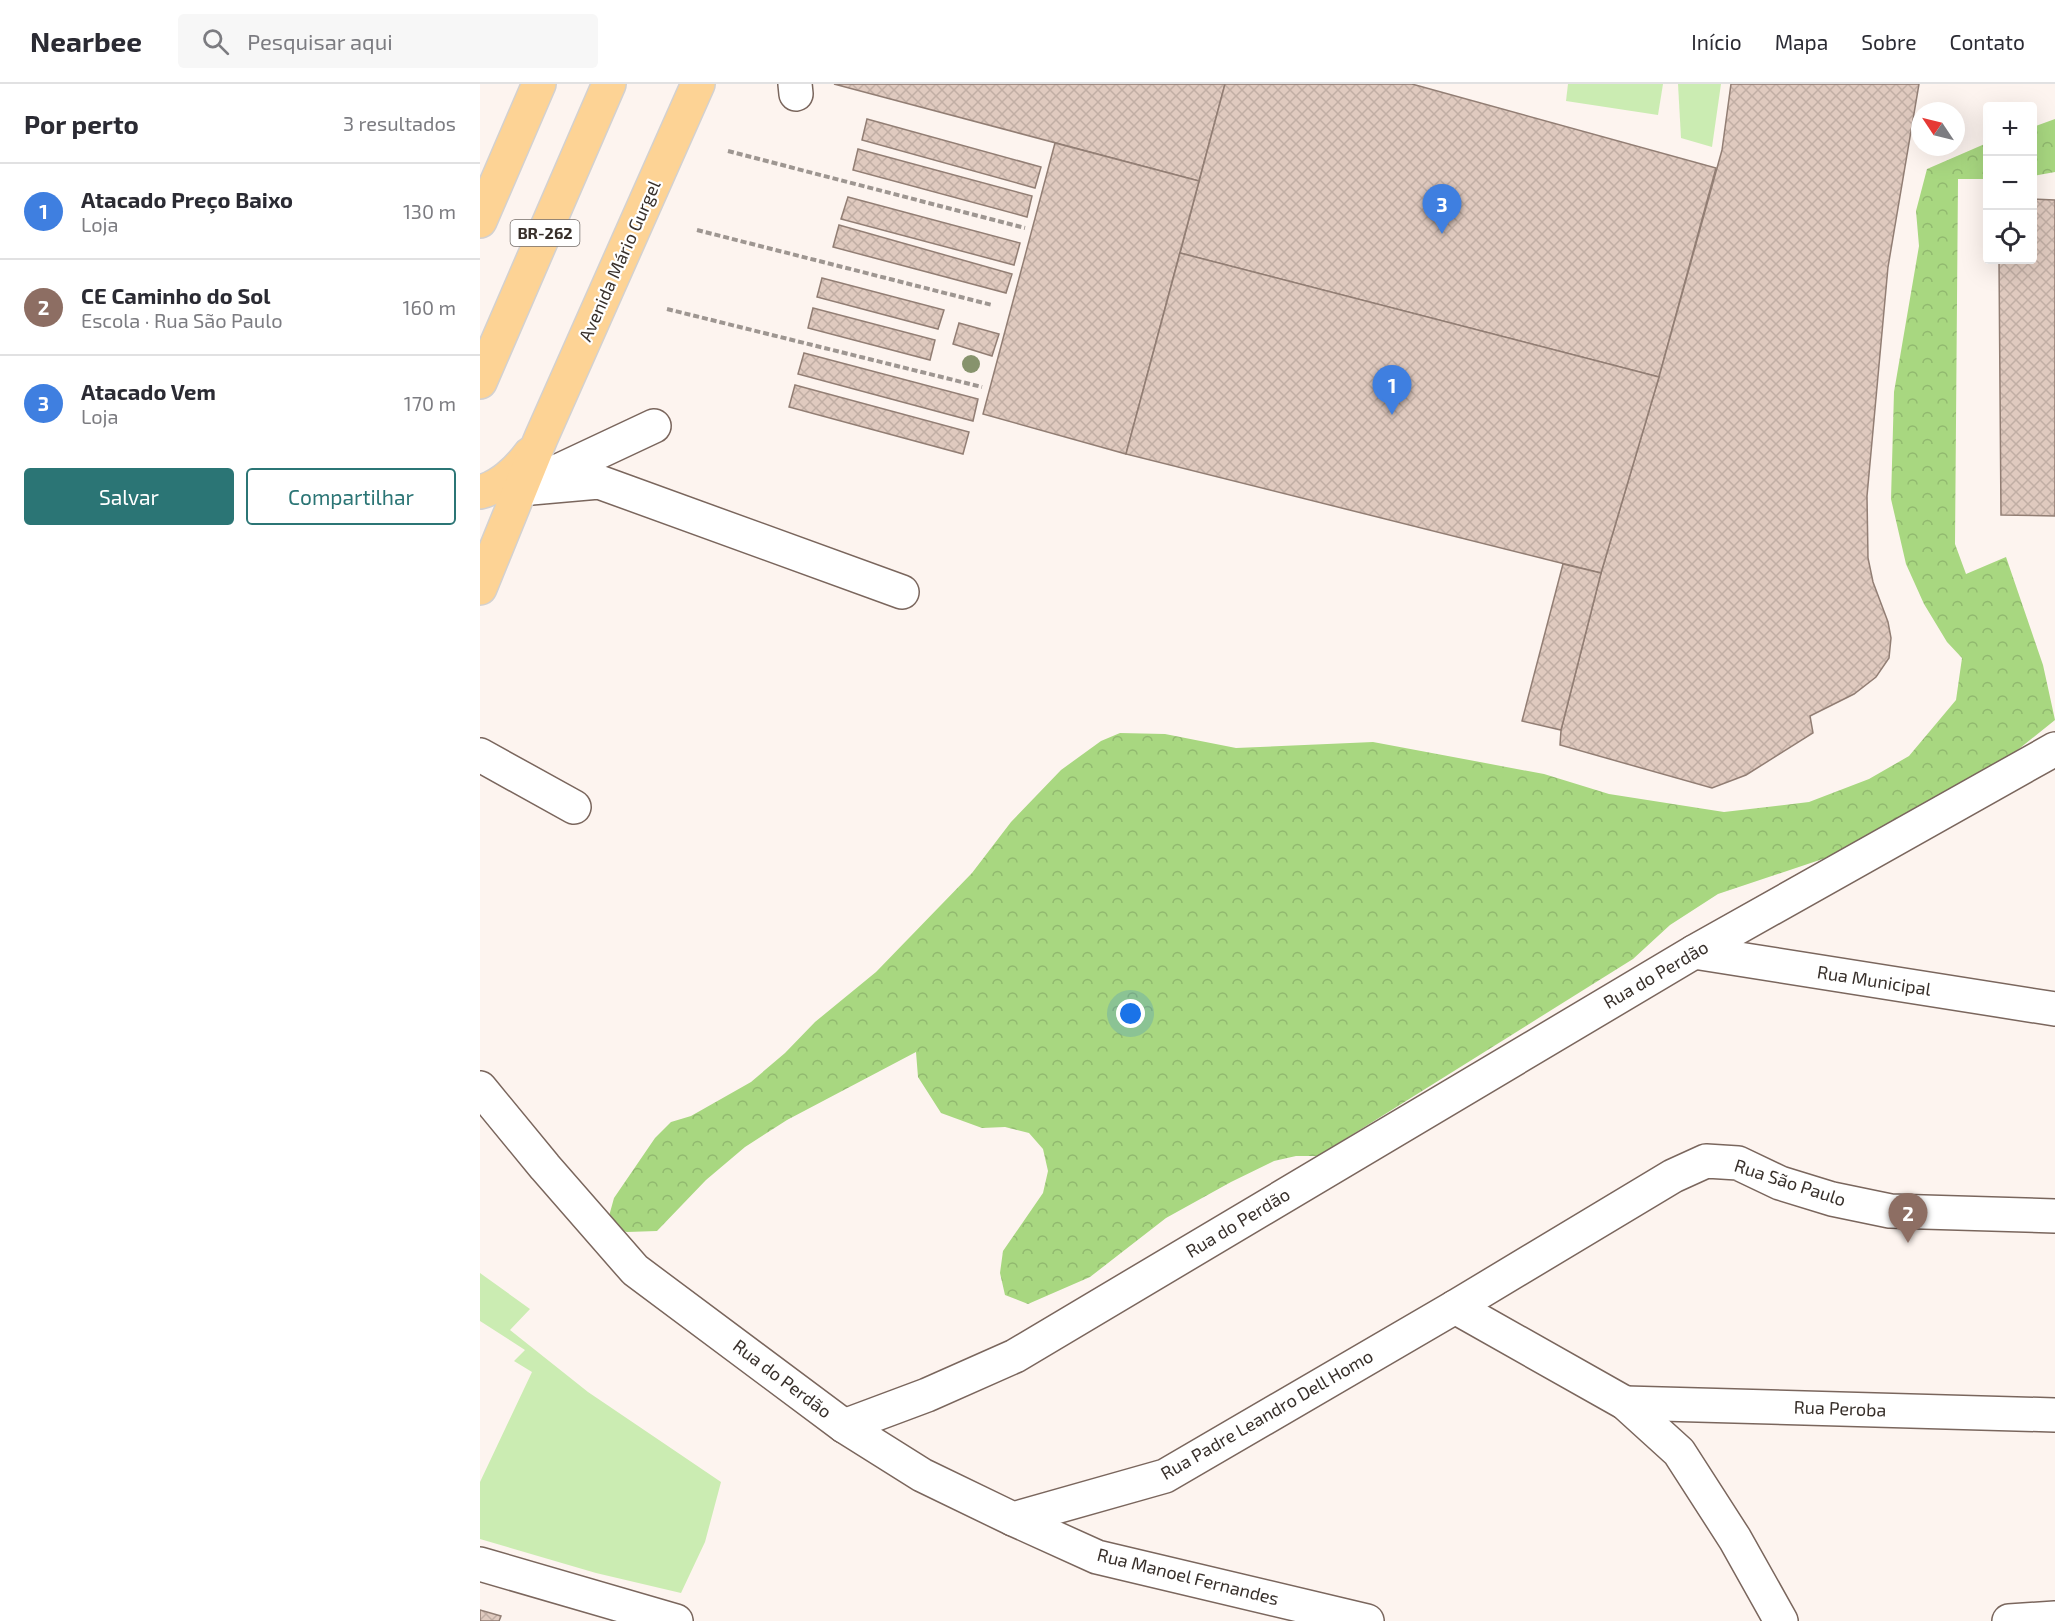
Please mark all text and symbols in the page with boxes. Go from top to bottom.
search box [178,14,598,68]
text: Nearbee [30,24,142,58]
icon: search [199,25,232,58]
text: Pesquisar aqui [247,28,393,54]
text: Início [1691,29,1742,54]
text: Mapa [1775,29,1828,54]
text: Sobre [1861,29,1916,54]
text: Contato [1949,29,2025,54]
north arrow [1911,102,1965,156]
map controls [1983,102,2037,264]
button: + [1983,102,2037,156]
text: Por perto [24,108,139,139]
text: 3 resultados [343,111,456,135]
button: − [1983,156,2037,210]
street label: Avenida Mário Gurgel [574,176,665,345]
pin: 3 [1422,184,1462,234]
text: Atacado Preço Baixo [81,186,293,212]
text: 1 [39,199,48,223]
text: 130 m [403,199,456,223]
button: locate [1983,210,2037,264]
text: Loja [81,212,119,236]
road number: BR-262 [511,220,580,246]
text: CE Caminho do Sol [81,282,270,308]
text: 2 [38,295,49,319]
text: 160 m [403,295,456,319]
text: Escola · Rua São Paulo [81,308,283,332]
pin: 1 [1372,366,1412,415]
text: Atacado Vem [81,378,216,404]
text: 3 [38,391,49,415]
text: 170 m [404,391,456,415]
text: Loja [81,404,119,428]
button: Salvar [24,468,234,525]
button: Compartilhar [246,468,456,525]
street label: Rua do Perdão [1599,935,1712,1013]
street label: Rua Municipal [1816,960,1933,1000]
your location [1116,999,1145,1028]
street label: Rua São Paulo [1732,1154,1849,1210]
street label: Rua do Perdão [1181,1182,1293,1262]
pin: 2 [1888,1194,1928,1243]
street label: Rua do Perdão [729,1334,836,1422]
street label: Rua Padre Leandro Dell Homo [1156,1344,1377,1484]
street label: Rua Peroba [1793,1395,1887,1421]
street label: Rua Manoel Fernandes [1095,1543,1281,1609]

